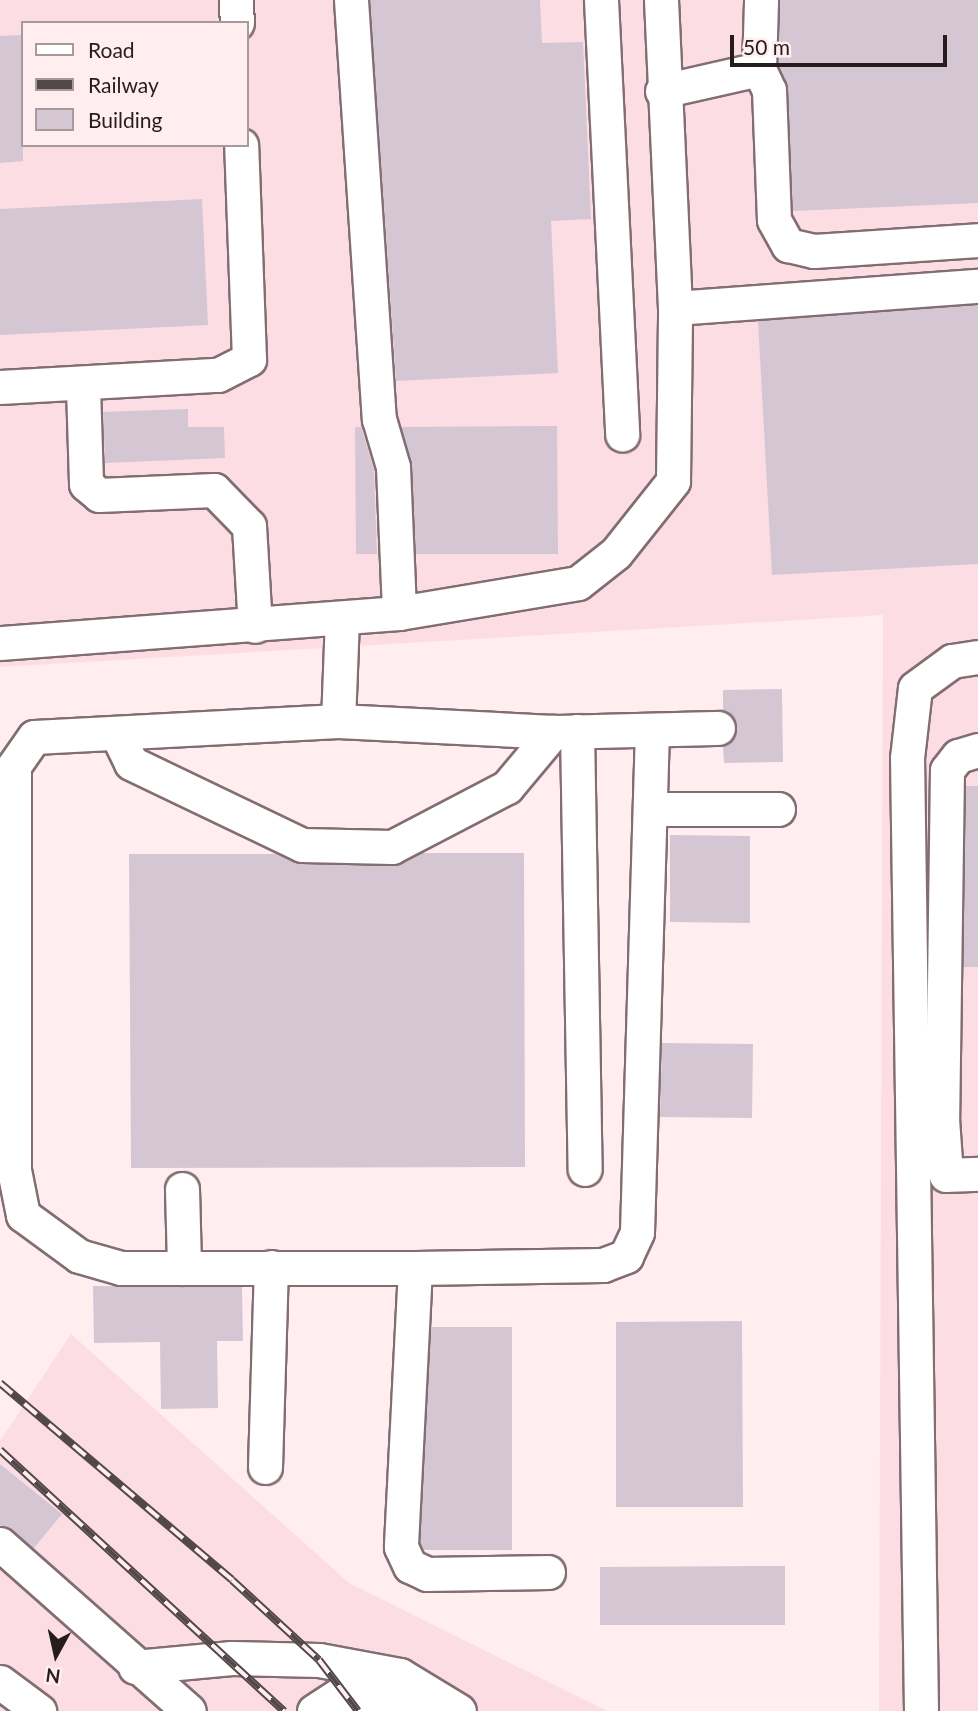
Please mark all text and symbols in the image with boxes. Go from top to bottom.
legend [21,21,248,147]
scale bar [733,21,950,65]
text: 50 m [743,34,790,59]
text: Road [88,37,135,62]
text: Railway [88,72,159,97]
text: Building [88,107,163,132]
north arrow [21,1620,91,1690]
text: N [44,1664,62,1689]

